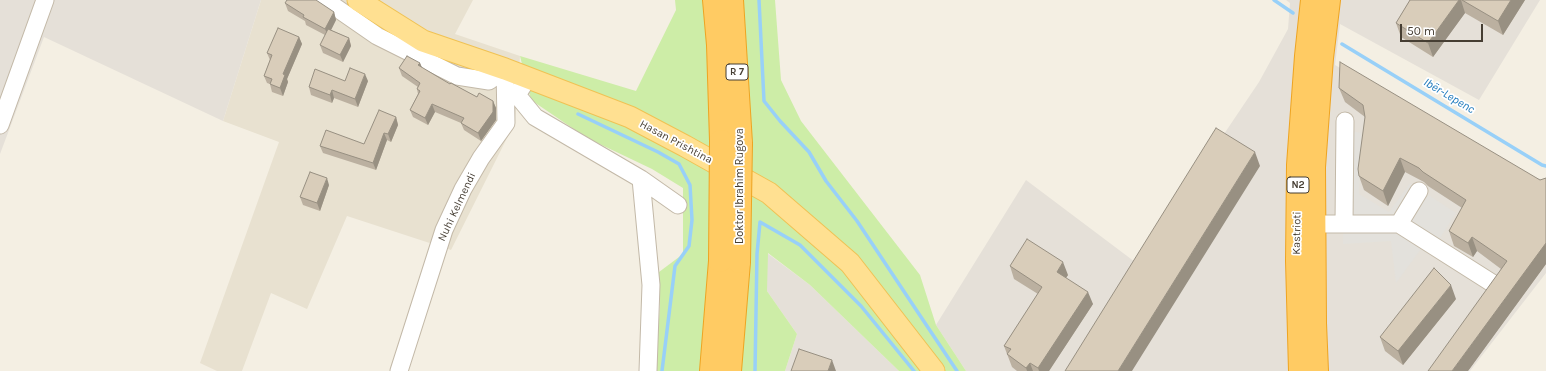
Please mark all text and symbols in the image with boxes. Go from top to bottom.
scale bar [1402,16,1485,42]
text: 50 m [1407,24,1435,38]
road number: R 7 [726,64,748,80]
water label: Ibër-Lepenc [1421,75,1477,117]
street label: Hasan Prishtina [637,117,715,167]
street label: Doktor Ibrahim Rugova [733,128,747,244]
street label: Nuhi Kelmendi [435,170,479,244]
road number: N2 [1287,177,1309,193]
street label: Kastrioti [1290,211,1304,255]

